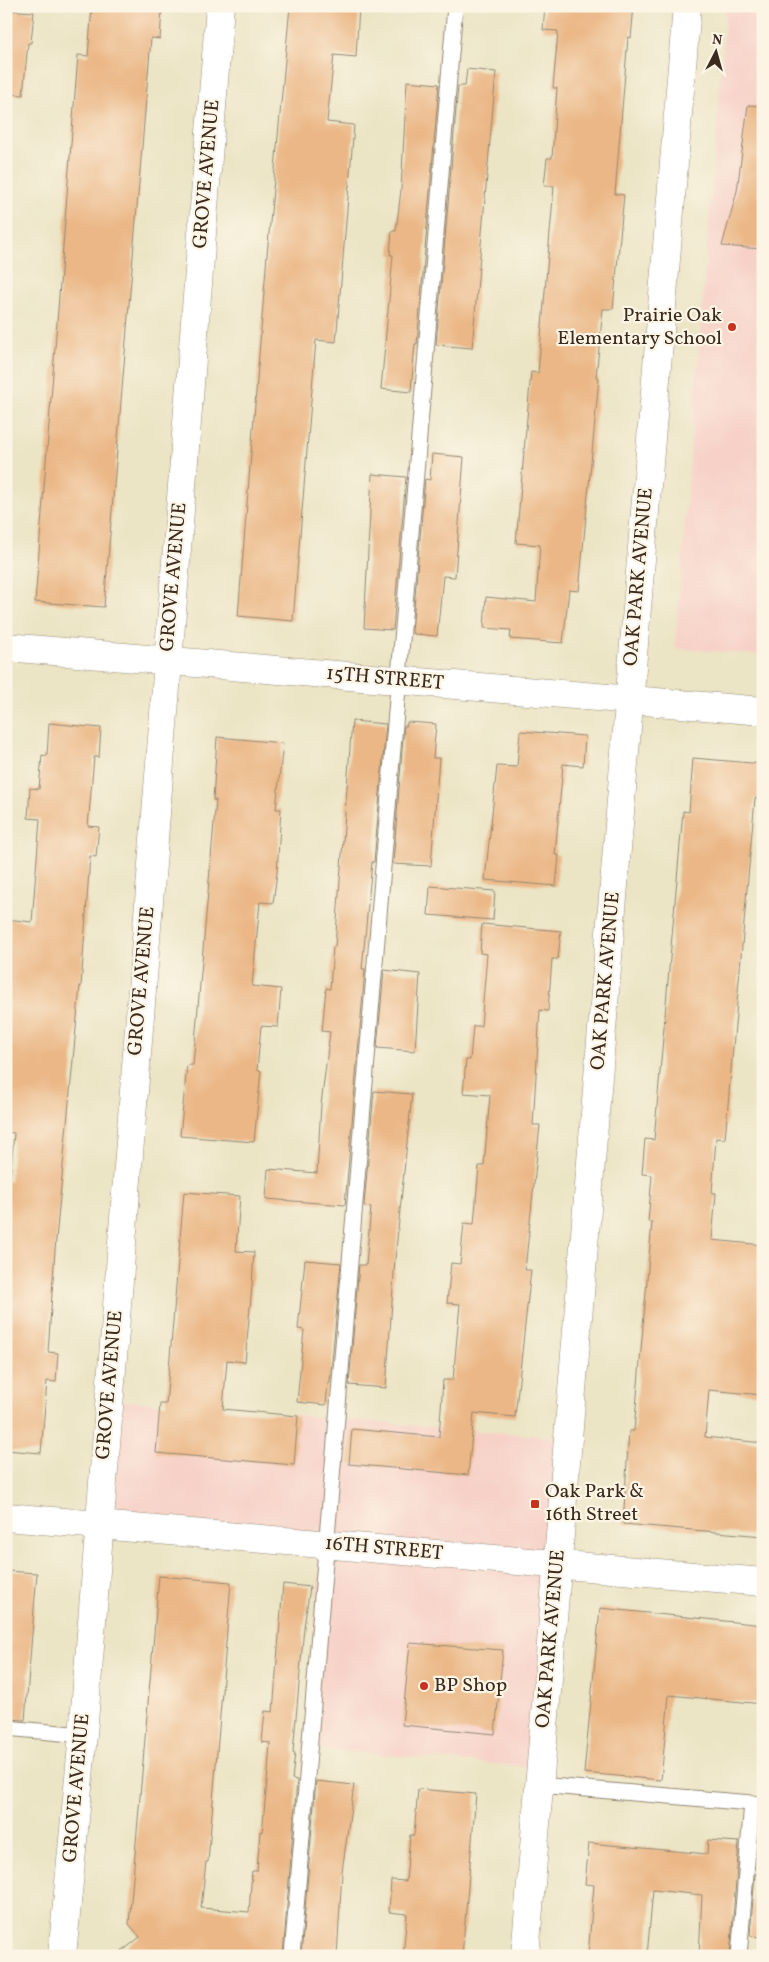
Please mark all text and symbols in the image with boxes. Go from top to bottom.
north arrow [692,28,742,78]
text: N [711,31,723,51]
street label: GROVE AVENUE [187,98,227,250]
place label: Prairie Oak Elementary School [557,302,722,353]
marker: Prairie Oak Elementary School [726,321,738,333]
street label: OAK PARK AVENUE [617,487,661,667]
street label: GROVE AVENUE [154,501,194,653]
street label: 15TH STREET [325,660,445,698]
street label: OAK PARK AVENUE [584,891,628,1071]
street label: GROVE AVENUE [122,905,162,1057]
street label: GROVE AVENUE [90,1309,130,1461]
place label: Oak Park & 16th Street [545,1478,644,1529]
marker: Oak Park & 16th Street [529,1498,541,1510]
street label: 16TH STREET [324,1530,445,1568]
street label: OAK PARK AVENUE [529,1549,573,1729]
place label: BP Shop [434,1672,507,1700]
marker: BP Shop [418,1680,430,1692]
street label: GROVE AVENUE [57,1712,97,1864]

